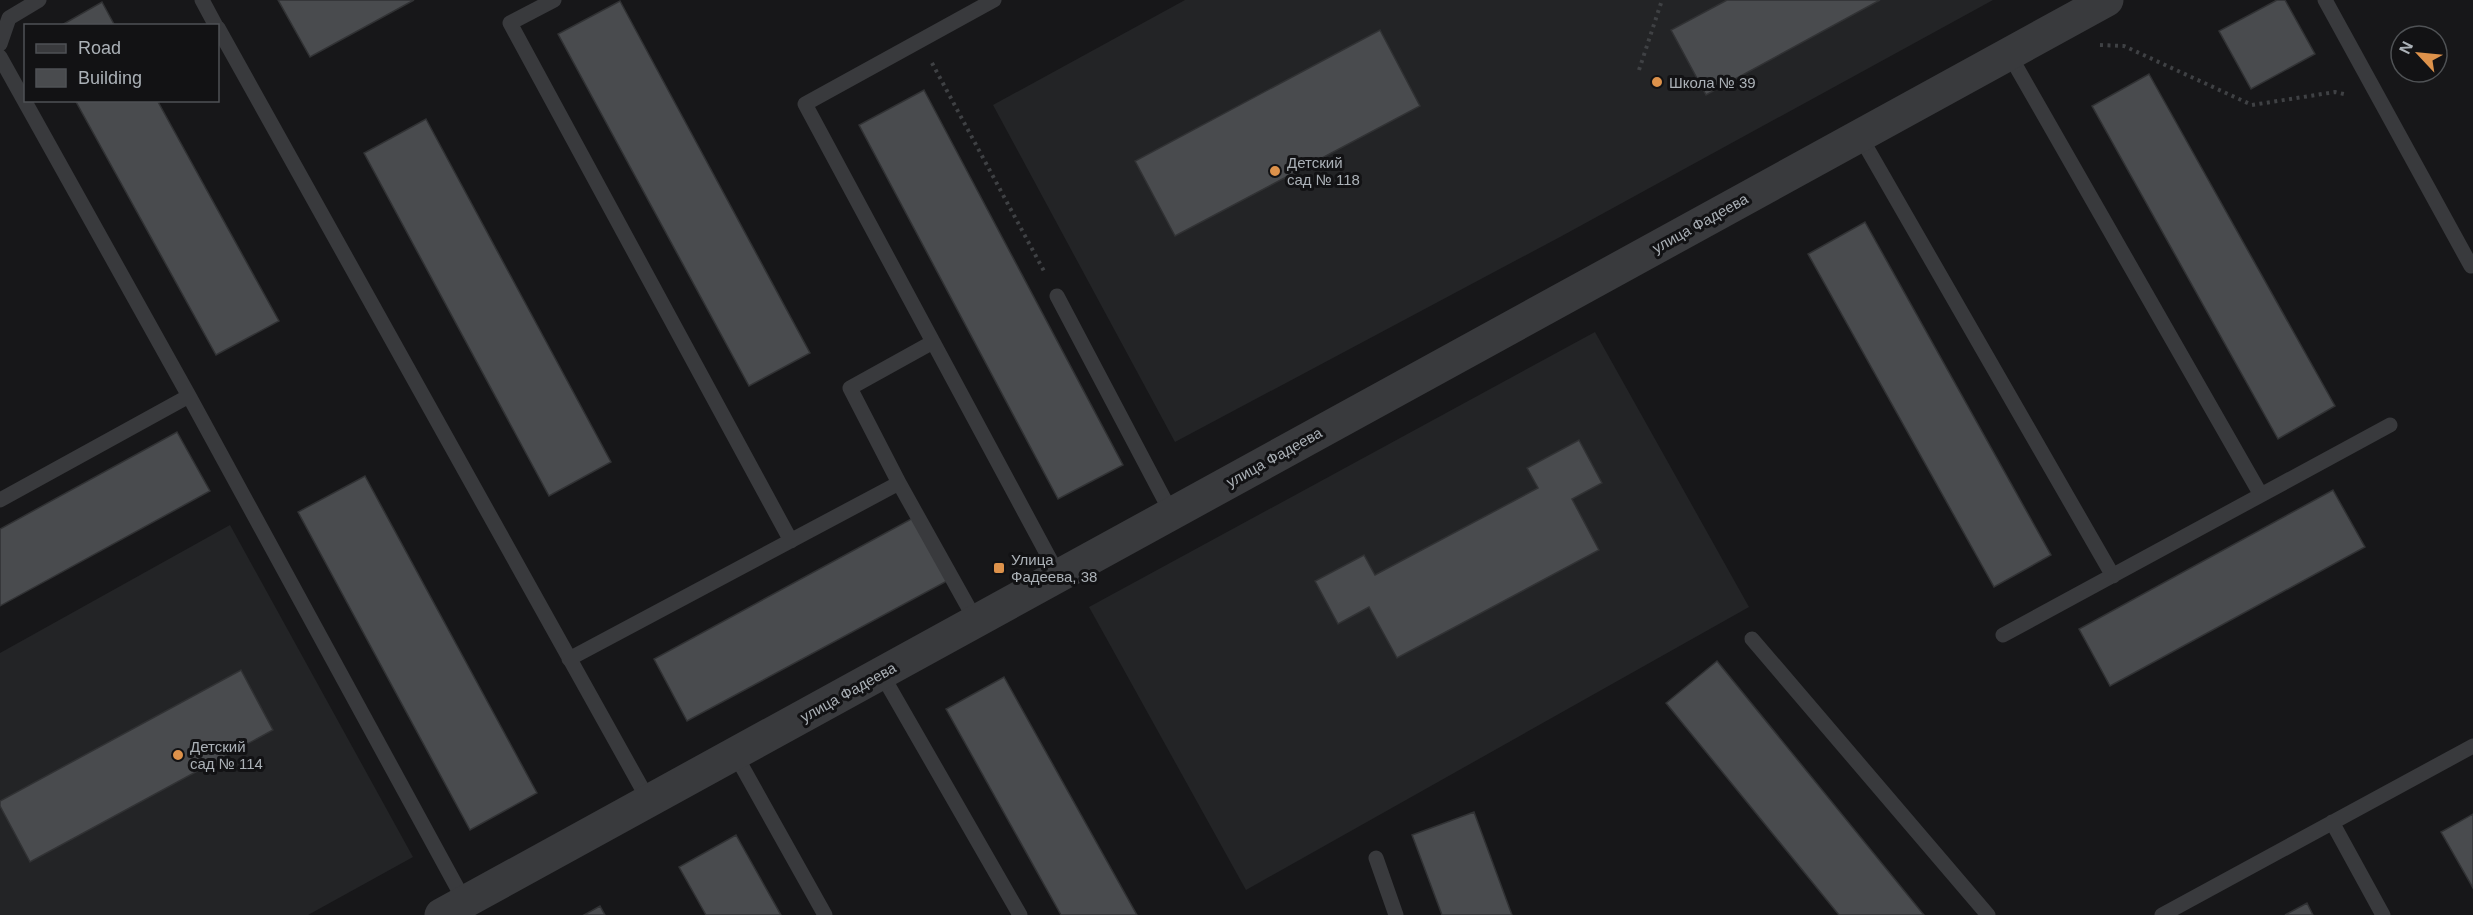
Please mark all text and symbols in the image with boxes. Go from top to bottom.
legend [24,24,219,102]
north arrow [2389,24,2449,84]
text: Road [78,38,121,58]
text: N [2396,39,2416,57]
text: Building [78,68,142,88]
place label: Школа № 39 [1669,74,1756,91]
marker: Школа № 39 [1650,75,1664,89]
place label: Детский сад № 118 [1287,154,1360,188]
marker: Детский сад № 118 [1268,164,1282,178]
street label: улица Фадеева [1649,189,1751,256]
street label: улица Фадеева [1223,423,1325,490]
place label: Улица Фадеева, 38 [1011,551,1097,585]
marker: Улица Фадеева, 38 [992,561,1006,575]
street label: улица Фадеева [797,658,899,725]
place label: Детский сад № 114 [190,738,263,772]
marker: Детский сад № 114 [171,748,185,762]

